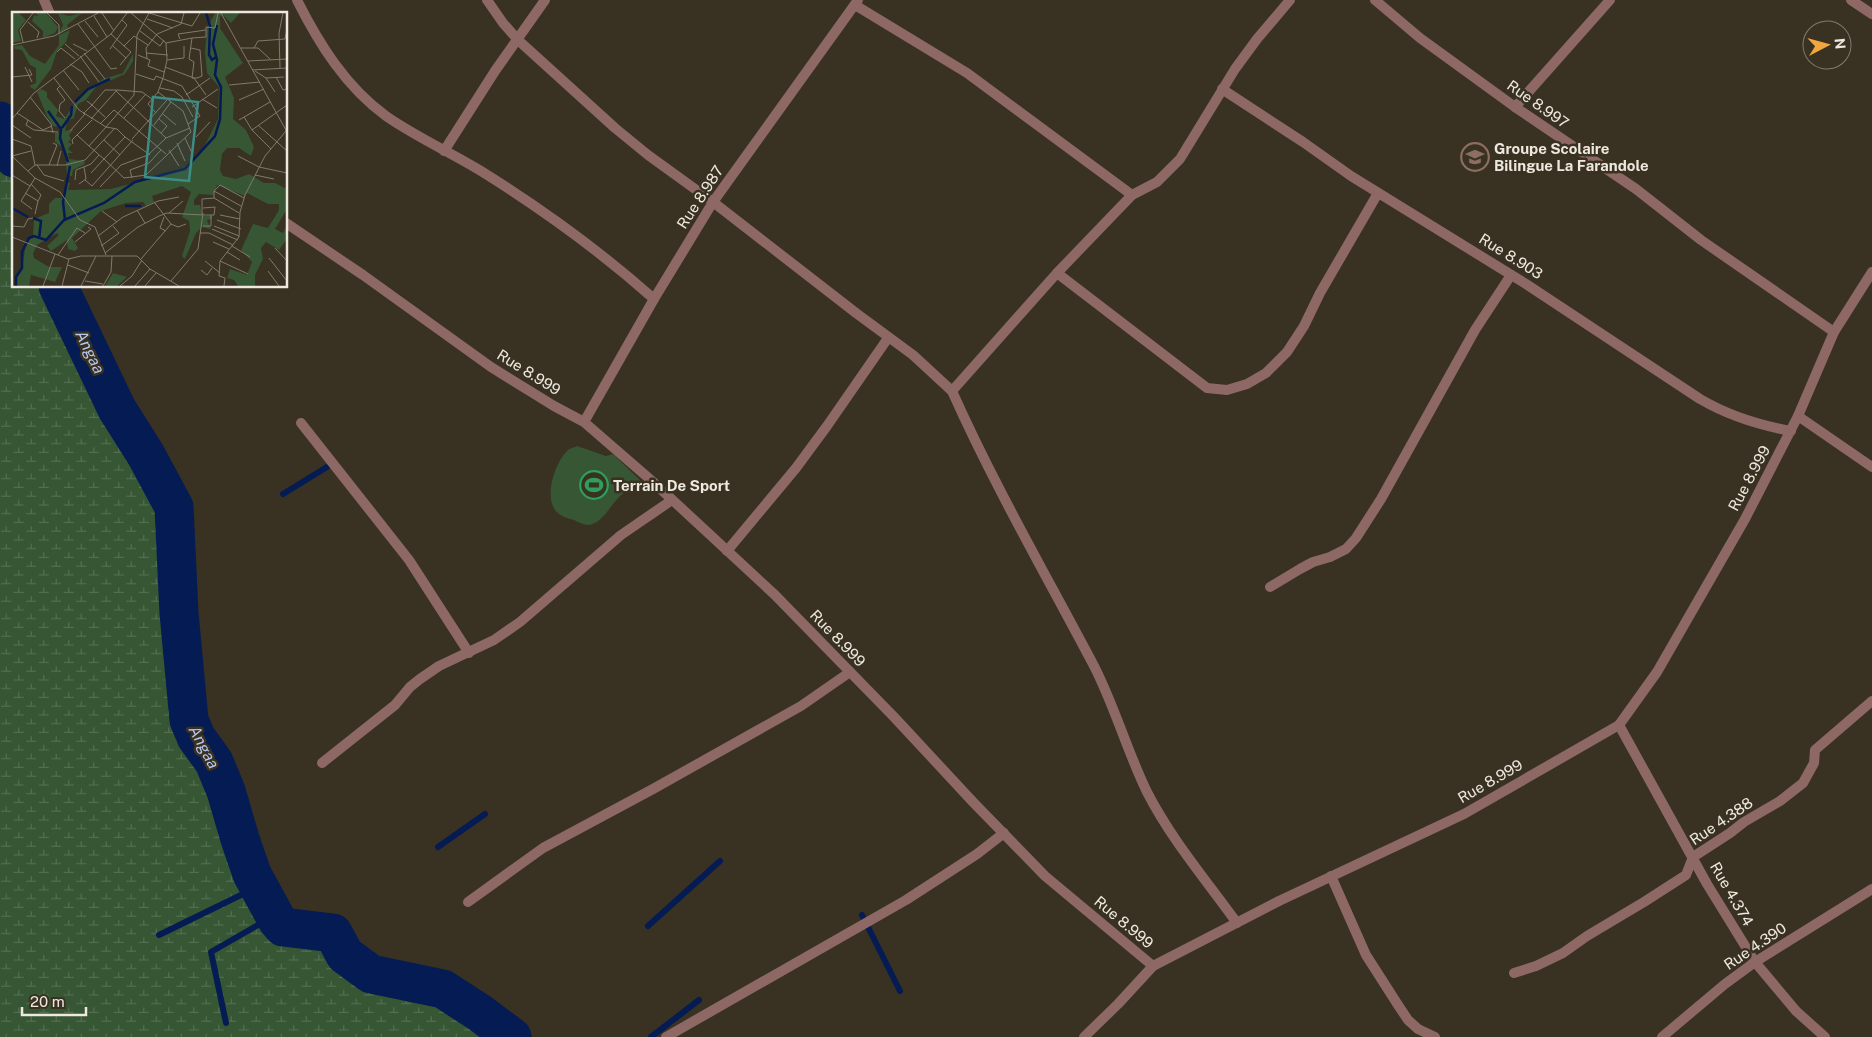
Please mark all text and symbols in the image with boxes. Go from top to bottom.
inset map [12,12,288,288]
north arrow [1802,20,1852,70]
text: N [1831,37,1848,50]
street label: Rue 8.997 [1504,77,1572,131]
place label: Groupe Scolaire Bilingue La Farandole [1494,140,1649,174]
school or university icon: Groupe Scolaire Bilingue La Farandole [1460,142,1490,172]
street label: Rue 8.987 [673,162,727,232]
street label: Rue 8.903 [1476,230,1546,282]
water label: Angaa [71,327,109,377]
street label: Rue 8.999 [494,346,564,398]
street label: Rue 8.999 [1725,442,1773,514]
sports icon: Terrain De Sport [579,470,609,500]
place label: Terrain De Sport [613,477,730,494]
street label: Rue 8.999 [807,606,869,670]
water label: Angaa [185,722,223,772]
street label: Rue 8.999 [1455,756,1525,806]
street label: Rue 4.388 [1686,794,1756,848]
street label: Rue 4.374 [1707,859,1757,929]
street label: Rue 8.999 [1091,892,1157,952]
street label: Rue 4.390 [1721,919,1789,973]
scale bar [22,984,86,1016]
text: 20 m [30,993,65,1010]

